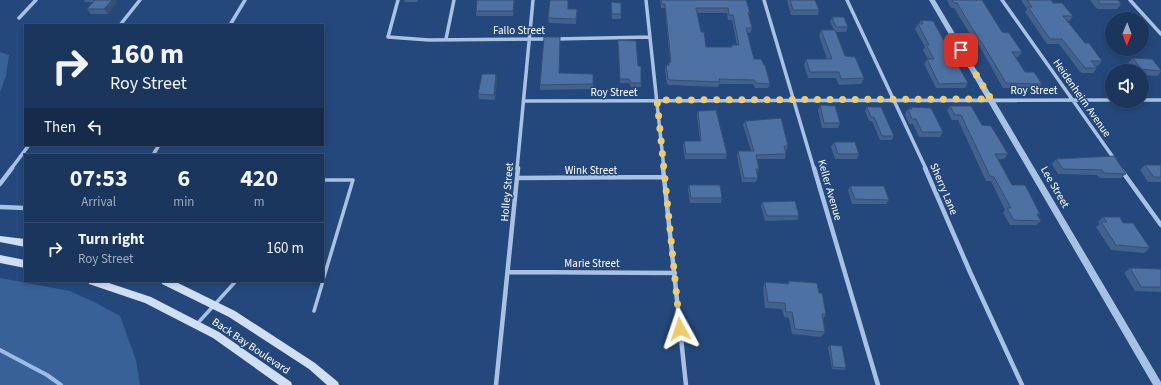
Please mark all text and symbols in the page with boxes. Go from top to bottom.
north arrow [1105,12,1149,56]
map controls [1105,12,1149,108]
street label: Fallo Street [493,23,545,38]
pin [944,33,978,67]
text: 160 m [110,34,184,74]
icon: arrive [950,39,972,61]
icon: right [44,40,96,92]
street label: Heidenheim Avenue [1049,56,1115,141]
button: sound [1105,64,1149,108]
text: Roy Street [110,71,187,96]
street label: Roy Street [1011,83,1058,98]
street label: Roy Street [591,85,638,100]
icon: left [84,116,106,138]
text: Then [44,117,76,138]
street label: Keller Avenue [814,158,846,223]
text: 07:53 [70,161,128,196]
text: 6 [178,161,190,196]
text: 420 [240,161,278,196]
street label: Sherry Lane [926,161,962,218]
street label: Holley Street [497,162,517,222]
street label: Wink Street [565,163,618,178]
street label: Lee Street [1037,163,1073,211]
text: Arrival [81,193,116,211]
text: min [173,193,194,211]
text: m [254,193,265,211]
text: Turn right [78,229,144,250]
icon: right [44,238,66,260]
text: 160 m [266,238,304,259]
text: Roy Street [78,250,134,268]
street label: Marie Street [564,256,620,271]
position arrow [659,308,701,350]
street label: Back Bay Boulevard [209,314,293,378]

